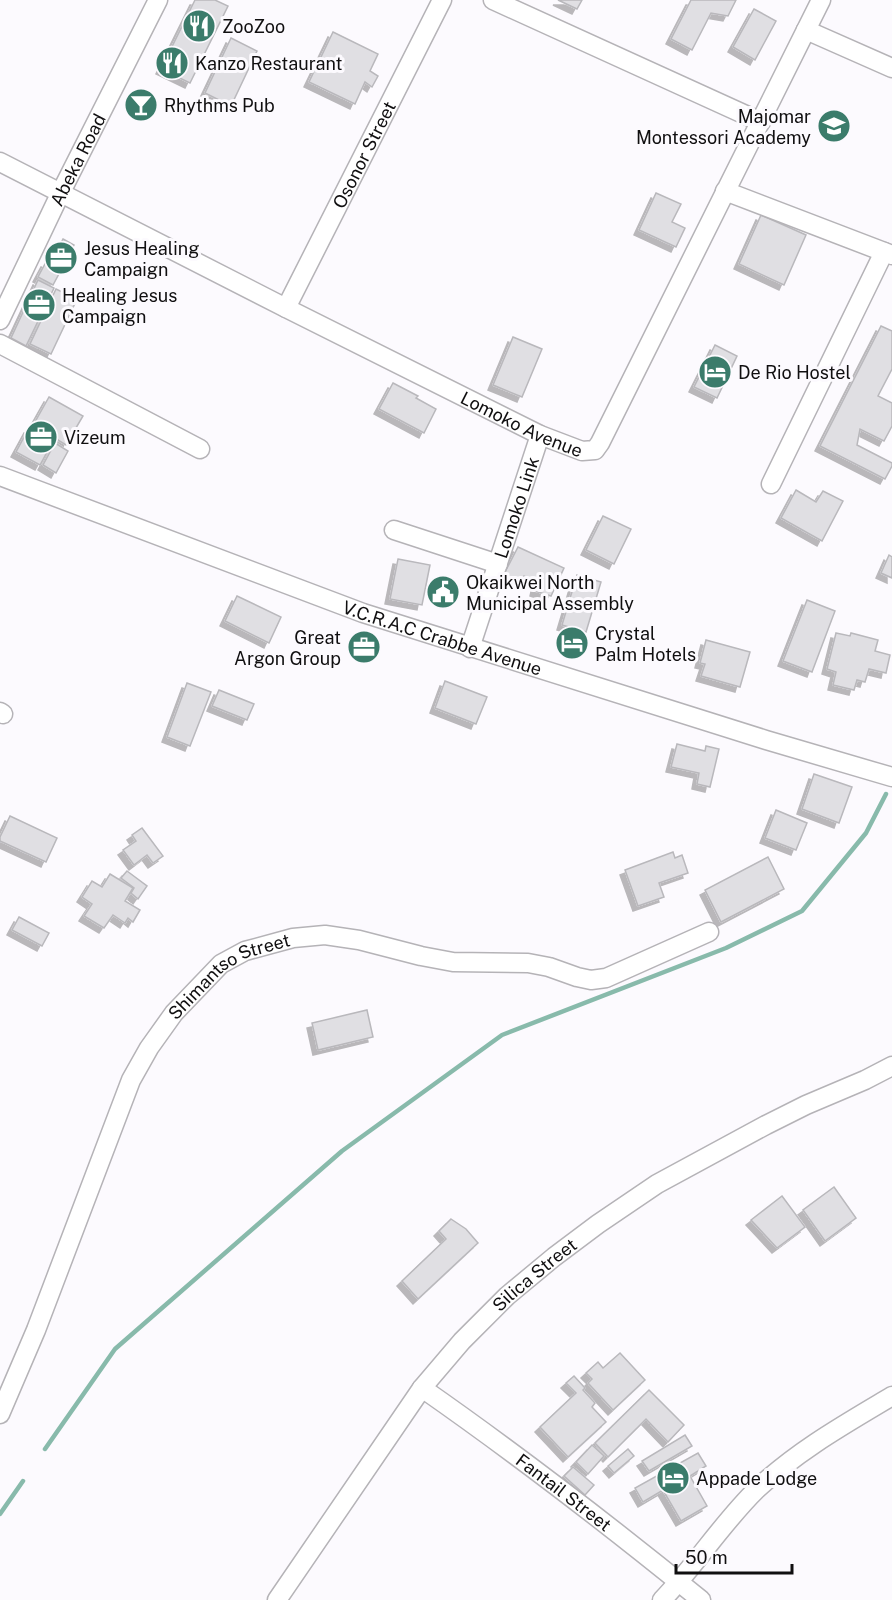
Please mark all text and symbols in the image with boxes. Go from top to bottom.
restaurant icon: ZooZoo [181,8,217,44]
place label: ZooZoo [222,16,285,37]
restaurant icon: Kanzo Restaurant [154,45,190,81]
place label: Kanzo Restaurant [195,53,343,74]
bar icon: Rhythms Pub [123,87,159,123]
place label: Rhythms Pub [164,95,275,116]
street label: Osonor Street [328,98,400,212]
place label: Majomar Montessori Academy [636,106,811,148]
school or university icon: Majomar Montessori Academy [816,108,852,144]
street label: Abeka Road [45,110,109,209]
place label: Jesus Healing Campaign [84,238,199,280]
office icon: Jesus Healing Campaign [43,240,79,276]
place label: Healing Jesus Campaign [62,285,177,327]
office icon: Healing Jesus Campaign [21,287,57,323]
hotel icon: De Rio Hostel [697,354,733,390]
place label: De Rio Hostel [738,362,851,383]
street label: Lomoko Avenue [457,387,586,461]
office icon: Vizeum [23,419,59,455]
place label: Vizeum [64,427,125,448]
street label: Lomoko Link [490,454,543,561]
place label: Okaikwei North Municipal Assembly [466,572,634,614]
public building icon: Okaikwei North Municipal Assembly [425,574,461,610]
street label: V.C.R.A.C Crabbe Avenue [340,596,545,679]
place label: Crystal Palm Hotels [595,623,696,665]
hotel icon: Crystal Palm Hotels [554,625,590,661]
place label: Great Argon Group [234,627,341,669]
office icon: Great Argon Group [346,629,382,665]
street label: Shimantso Street [163,929,292,1023]
street label: Silica Street [488,1233,581,1315]
street label: Fantail Street [512,1449,616,1535]
hotel icon: Appade Lodge [655,1460,691,1496]
place label: Appade Lodge [696,1468,817,1489]
scale bar [676,1537,792,1575]
text: 50 m [685,1547,728,1568]

